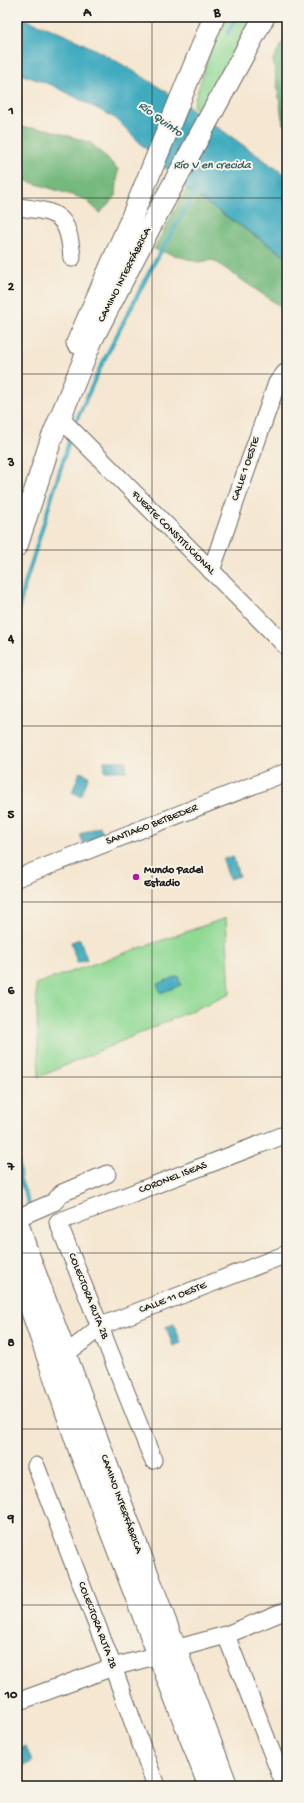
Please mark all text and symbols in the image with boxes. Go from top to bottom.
text: A [82,6,92,21]
text: B [213,6,222,21]
water label: Río Quinto [135,99,185,141]
text: 1 [7,104,14,119]
water label: Río V en crecida [173,159,252,173]
street label: CAMINO INTERFÁBRICA [95,225,154,324]
text: 2 [8,280,15,295]
street label: CALLE 1 OESTE [229,434,263,502]
text: 3 [7,456,15,471]
street label: FUERTE CONSTITUCIONAL [128,488,218,578]
text: 4 [7,632,15,647]
street label: SANTIAGO BETBEDER [104,802,201,848]
text: 5 [8,808,15,823]
place label: Mundo Padel Estadio [143,865,204,890]
marker: Mundo Padel Estadio [131,872,141,882]
text: 6 [8,984,15,999]
street label: CORONEL ISEAS [137,1159,210,1196]
text: 7 [7,1160,16,1175]
street label: COLECTORA RUTA 2B [65,1251,111,1341]
street label: CALLE 11 OESTE [138,1279,209,1316]
text: 8 [7,1336,15,1351]
street label: CAMINO INTERFÁBRICA [98,1453,146,1556]
text: 9 [7,1512,15,1527]
street label: COLECTORA RUTA 2B [75,1580,119,1670]
text: 10 [4,1688,18,1703]

